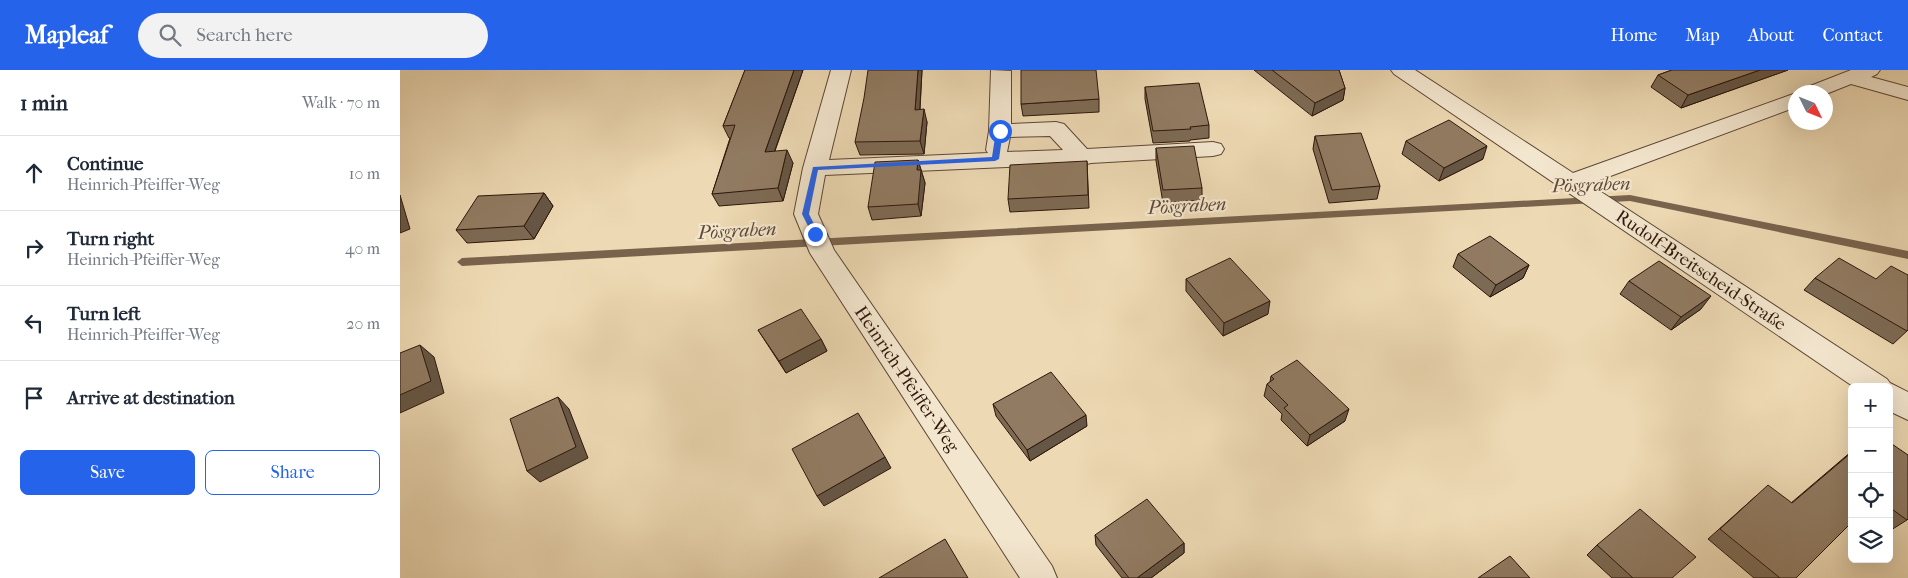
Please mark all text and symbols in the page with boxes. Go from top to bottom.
search box [138,13,488,58]
text: Mapleaf [25,21,108,49]
icon: search [156,21,184,49]
text: Search here [196,24,293,46]
text: Home [1610,25,1657,46]
text: Map [1685,25,1720,46]
text: About [1748,25,1794,46]
text: Contact [1822,25,1883,46]
north arrow [1788,85,1833,130]
text: 1 min [20,91,68,115]
text: Walk · 70 m [302,93,380,112]
route start [989,120,1012,143]
text: Continue [67,153,143,175]
icon: ahead [20,159,48,187]
text: 10 m [349,164,380,183]
water label: Pösgraben [1550,173,1631,197]
text: Heinrich-Pfeiffer-Weg [67,175,220,194]
water label: Pösgraben [1146,193,1227,219]
street label: Rudolf-Breitscheid-Straße [1612,206,1790,335]
water label: Pösgraben [696,218,777,244]
route end [804,223,827,246]
text: Turn right [67,228,154,250]
icon: right [20,234,48,262]
text: 40 m [345,239,380,258]
text: Heinrich-Pfeiffer-Weg [67,250,220,269]
street label: Heinrich-Pfeiffer-Weg [850,302,964,457]
text: Turn left [67,303,141,325]
icon: left [20,309,48,337]
text: 20 m [346,314,380,333]
text: Heinrich-Pfeiffer-Weg [67,325,220,344]
map controls [1848,383,1893,563]
button: + [1848,383,1893,428]
icon: arrive [20,384,48,412]
text: Arrive at destination [67,387,235,409]
button: − [1848,428,1893,473]
button: Save [20,450,195,495]
button: Share [205,450,380,495]
button: locate [1848,473,1893,518]
button: layers [1848,518,1893,563]

